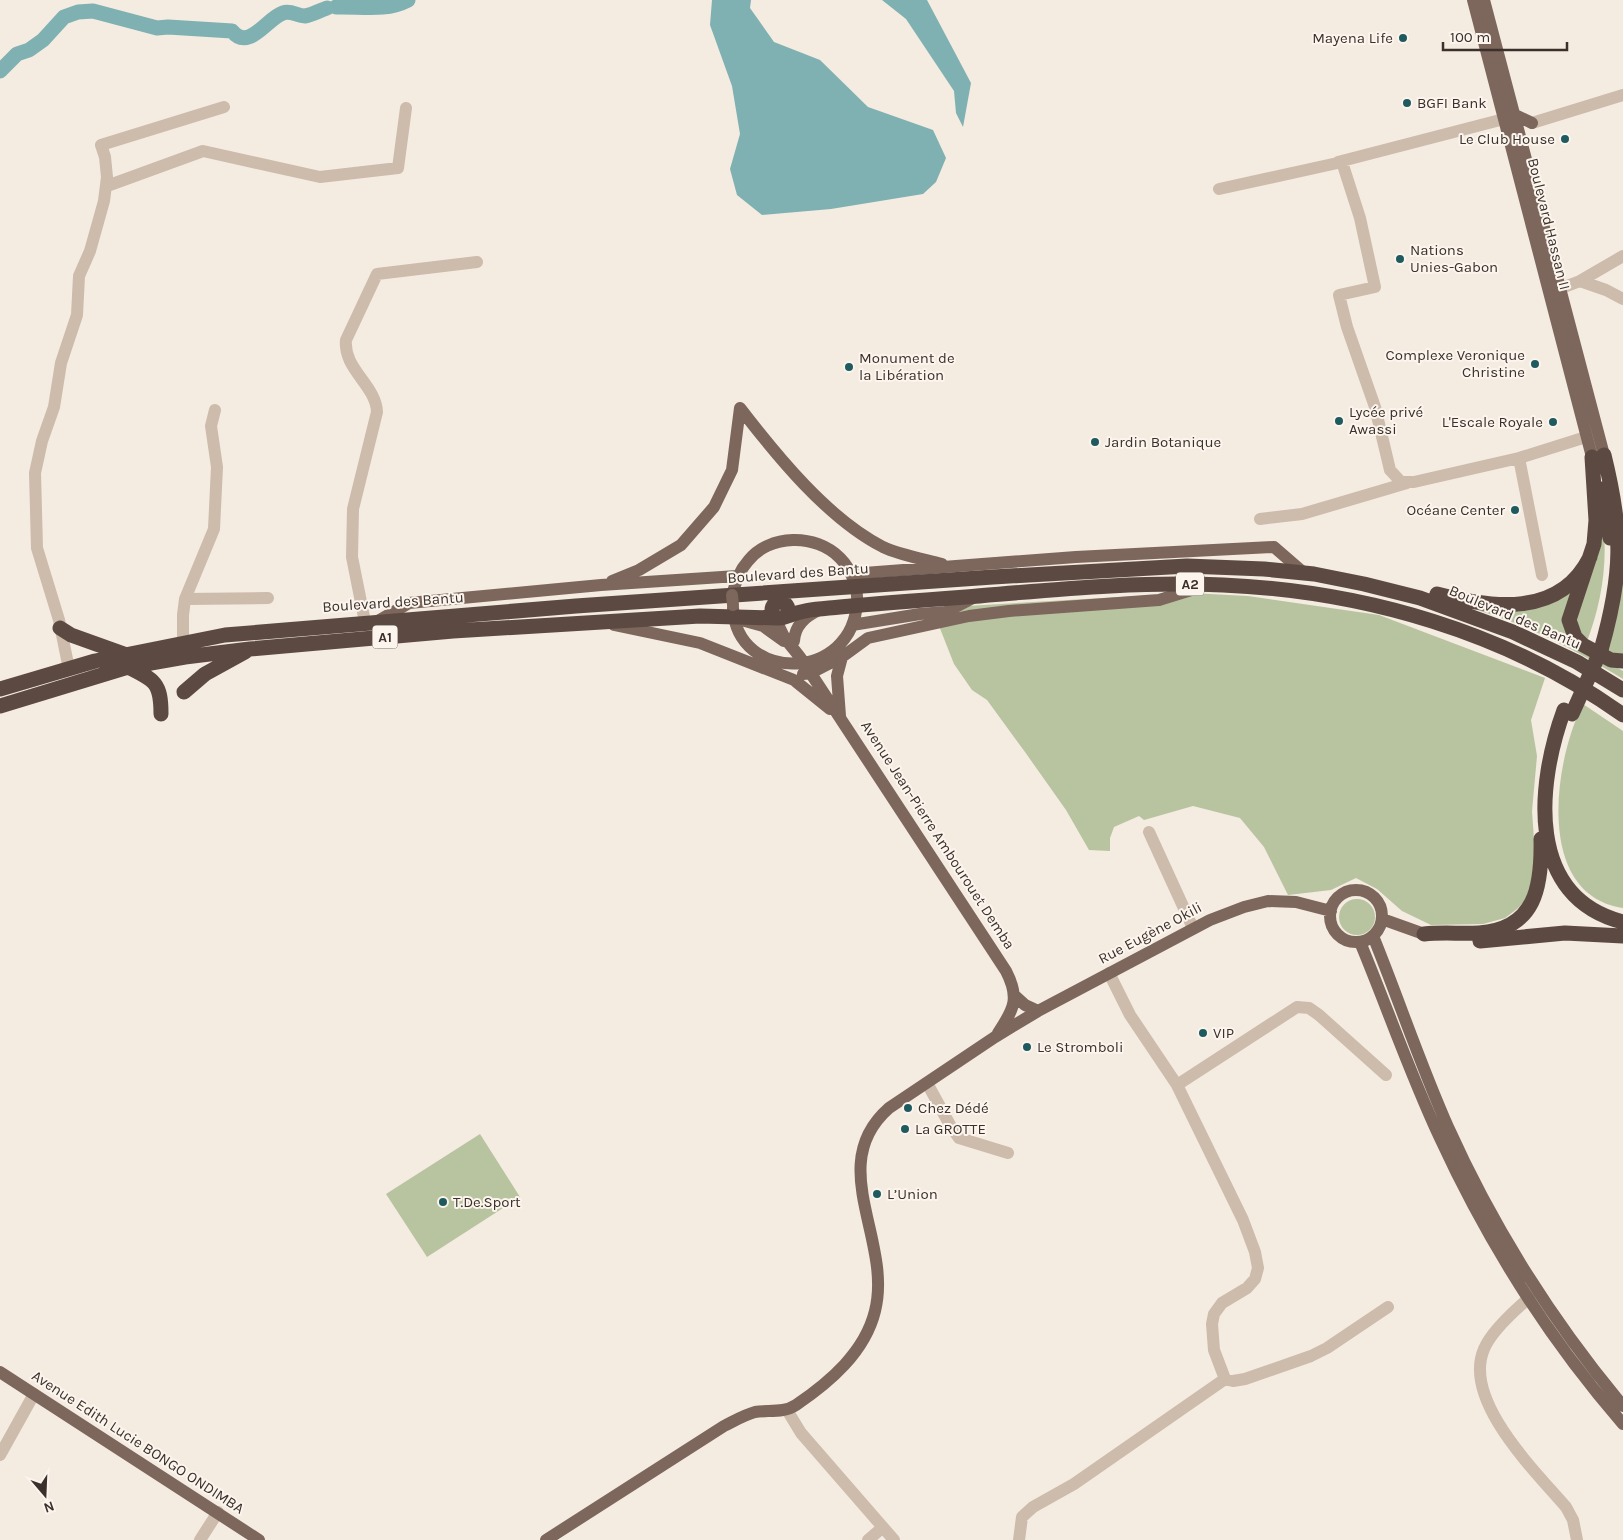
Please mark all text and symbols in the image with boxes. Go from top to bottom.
scale bar [1443,20,1567,52]
text: 100 m [1450,28,1490,46]
place label: Mayena Life [1312,29,1393,47]
marker: Mayena Life [1397,32,1409,44]
place label: BGFI Bank [1417,94,1487,112]
marker: BGFI Bank [1401,97,1413,109]
place label: Le Club House [1459,130,1555,148]
marker: Le Club House [1559,133,1571,145]
street label: Boulevard Hassan II [1524,156,1574,292]
place label: Nations Unies-Gabon [1410,241,1498,276]
marker: Nations Unies-Gabon [1394,253,1406,265]
place label: Complexe Veronique Christine [1386,346,1525,381]
place label: Monument de la Libération [859,349,955,384]
marker: Complexe Veronique Christine [1529,358,1541,370]
marker: Monument de la Libération [843,361,855,373]
place label: Lycée privé Awassi [1349,403,1423,438]
place label: L'Escale Royale [1442,413,1543,431]
marker: Lycée privé Awassi [1333,415,1345,427]
marker: L'Escale Royale [1547,416,1559,428]
place label: Jardin Botanique [1105,433,1221,451]
marker: Jardin Botanique [1089,436,1101,448]
place label: Océane Center [1407,501,1506,519]
marker: Océane Center [1509,504,1521,516]
street label: Boulevard des Bantu [727,559,869,587]
road number: A2 [1176,572,1204,596]
street label: Boulevard des Bantu [1446,581,1584,653]
street label: Boulevard des Bantu [322,588,464,616]
road number: A1 [372,626,398,649]
street label: Avenue Jean-Pierre Ambourouet Demba [857,717,1019,953]
street label: Rue Eugène Okili [1095,898,1205,968]
place label: VIP [1213,1024,1234,1042]
marker: VIP [1197,1027,1209,1039]
place label: Le Stromboli [1037,1038,1123,1056]
marker: Le Stromboli [1021,1041,1033,1053]
place label: Chez Dédé [918,1099,989,1117]
marker: Chez Dédé [902,1102,914,1114]
place label: La GROTTE [915,1120,986,1138]
marker: La GROTTE [899,1123,911,1135]
place label: L’Union [887,1185,938,1203]
marker: L’Union [871,1188,883,1200]
place label: T.De.Sport [453,1193,521,1211]
marker: T.De.Sport [437,1196,449,1208]
street label: Avenue Edith Lucie BONGO ONDIMBA [29,1367,247,1517]
north arrow [20,1470,70,1520]

